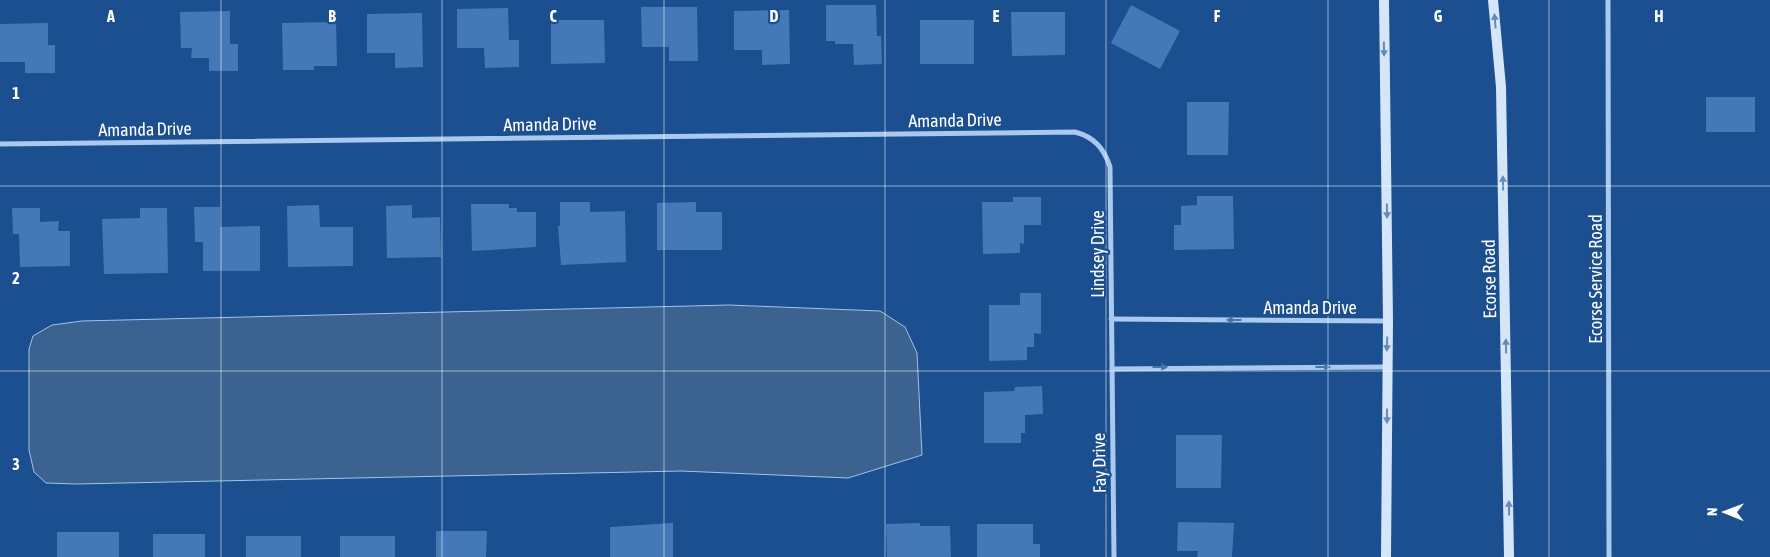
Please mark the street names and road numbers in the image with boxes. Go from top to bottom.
street label: Amanda Drive [908,109,1002,131]
street label: Amanda Drive [503,113,597,135]
street label: Amanda Drive [98,118,192,140]
street label: Lindsey Drive [1087,210,1108,298]
street label: Ecorse Service Road [1585,214,1606,344]
street label: Ecorse Road [1478,239,1500,319]
street label: Amanda Drive [1263,297,1357,318]
street label: Fay Drive [1088,433,1110,493]

